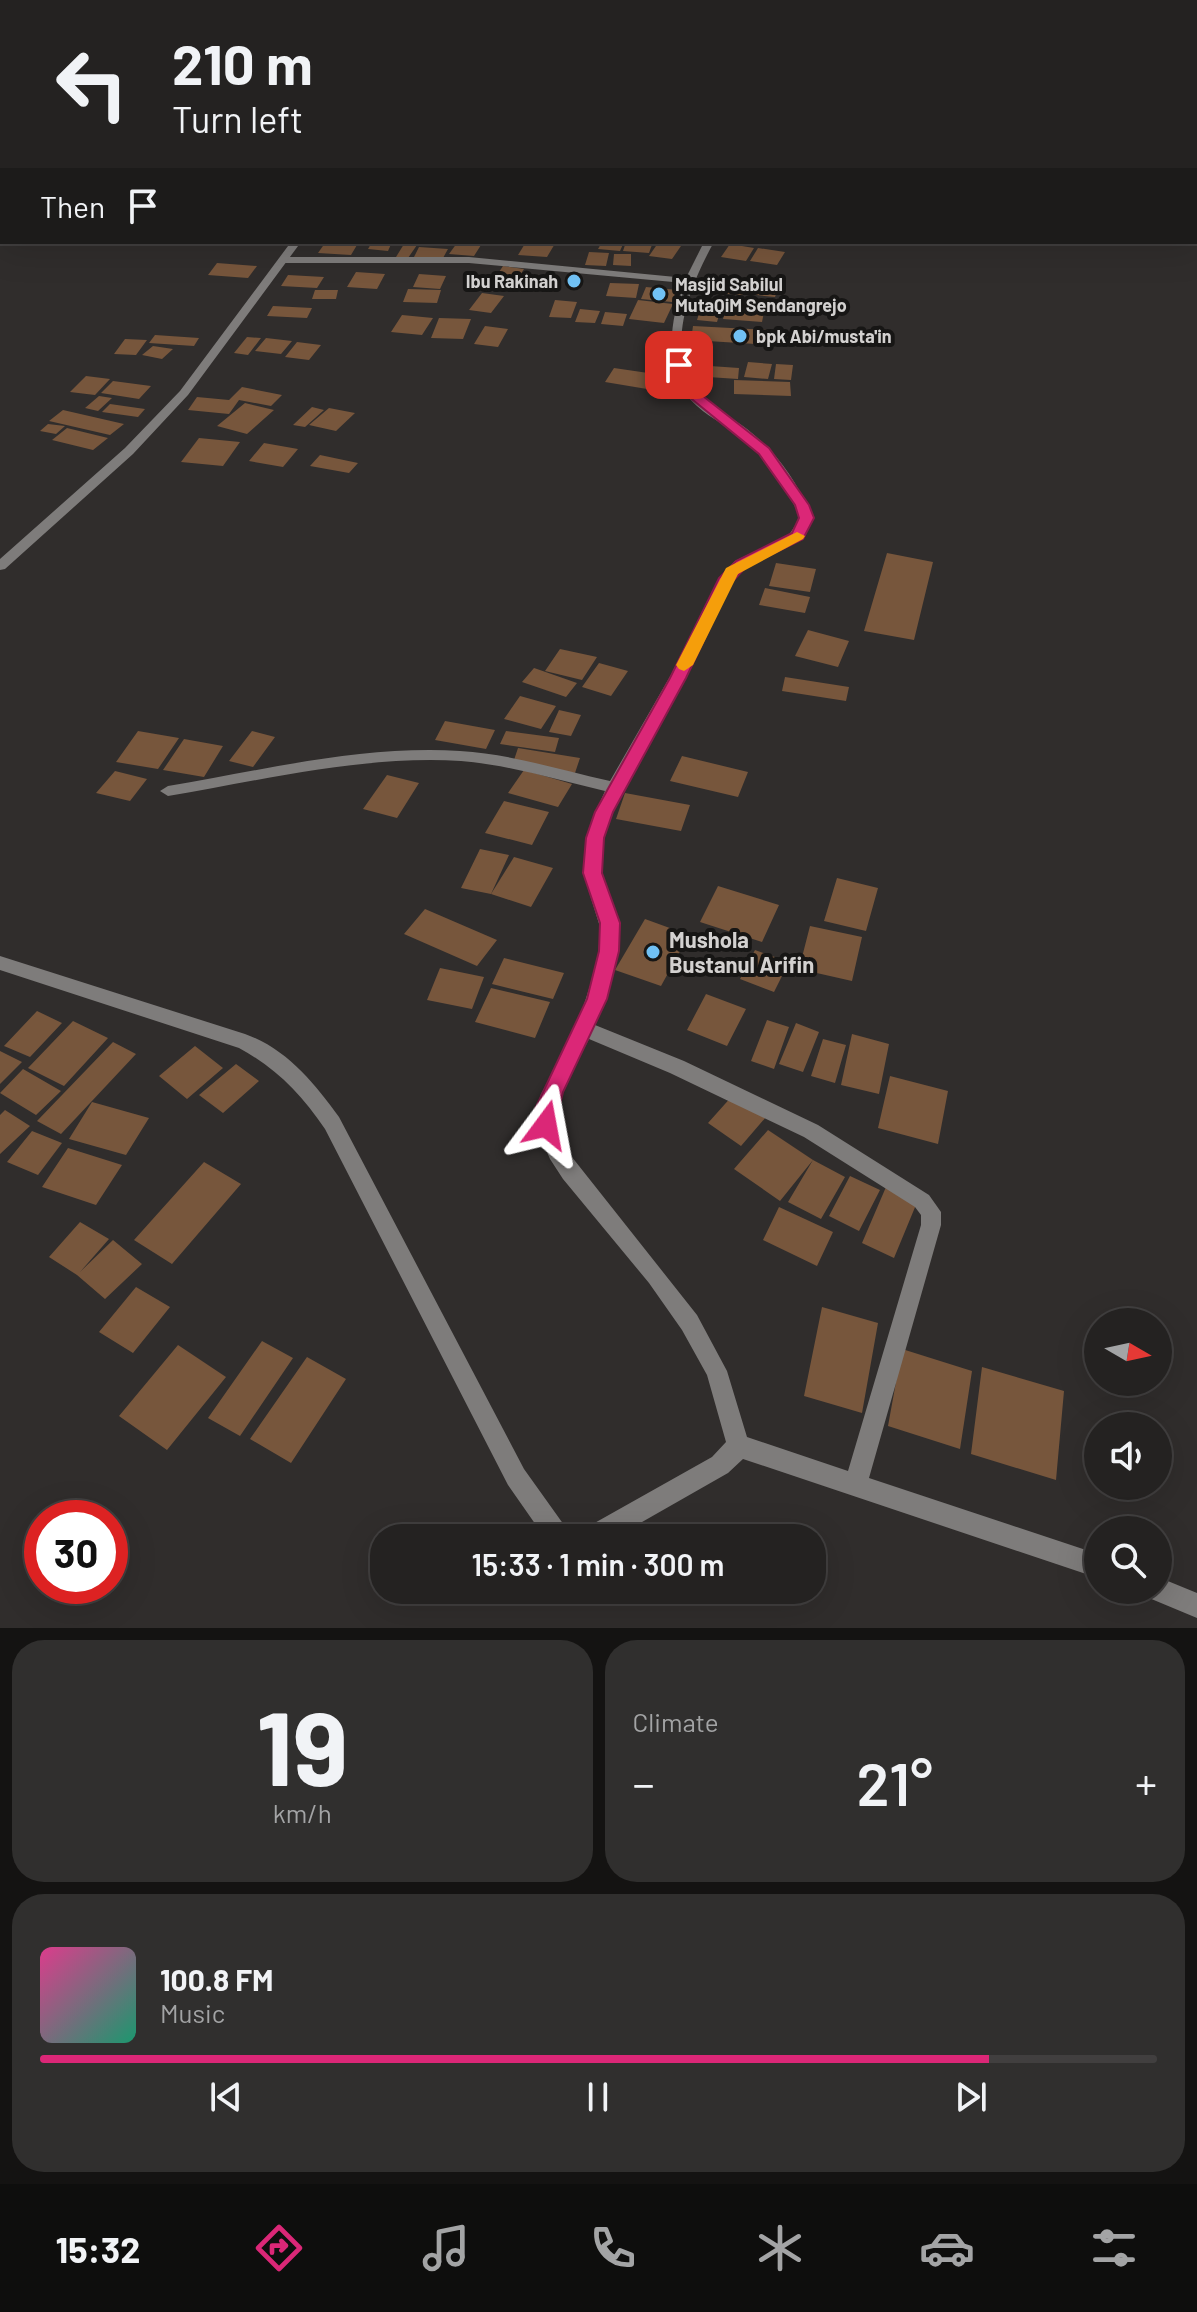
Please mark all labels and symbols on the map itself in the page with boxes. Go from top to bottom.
place label: Ibu Rakinah [466,270,558,292]
marker: Ibu Rakinah [565,272,583,290]
place label: Masjid Sabilul MutaQiM Sendangrejo [675,273,847,316]
marker: Masjid Sabilul MutaQiM Sendangrejo [650,285,668,303]
place label: bpk Abi/musta'in [756,325,892,347]
marker: bpk Abi/musta'in [731,327,749,345]
pin [645,331,713,399]
place label: Mushola Bustanul Arifin [669,926,814,977]
marker: Mushola Bustanul Arifin [644,943,662,961]
position arrow [504,1083,588,1167]
north arrow [1084,1308,1172,1396]
speed limit sign: 30 [24,1500,128,1604]

